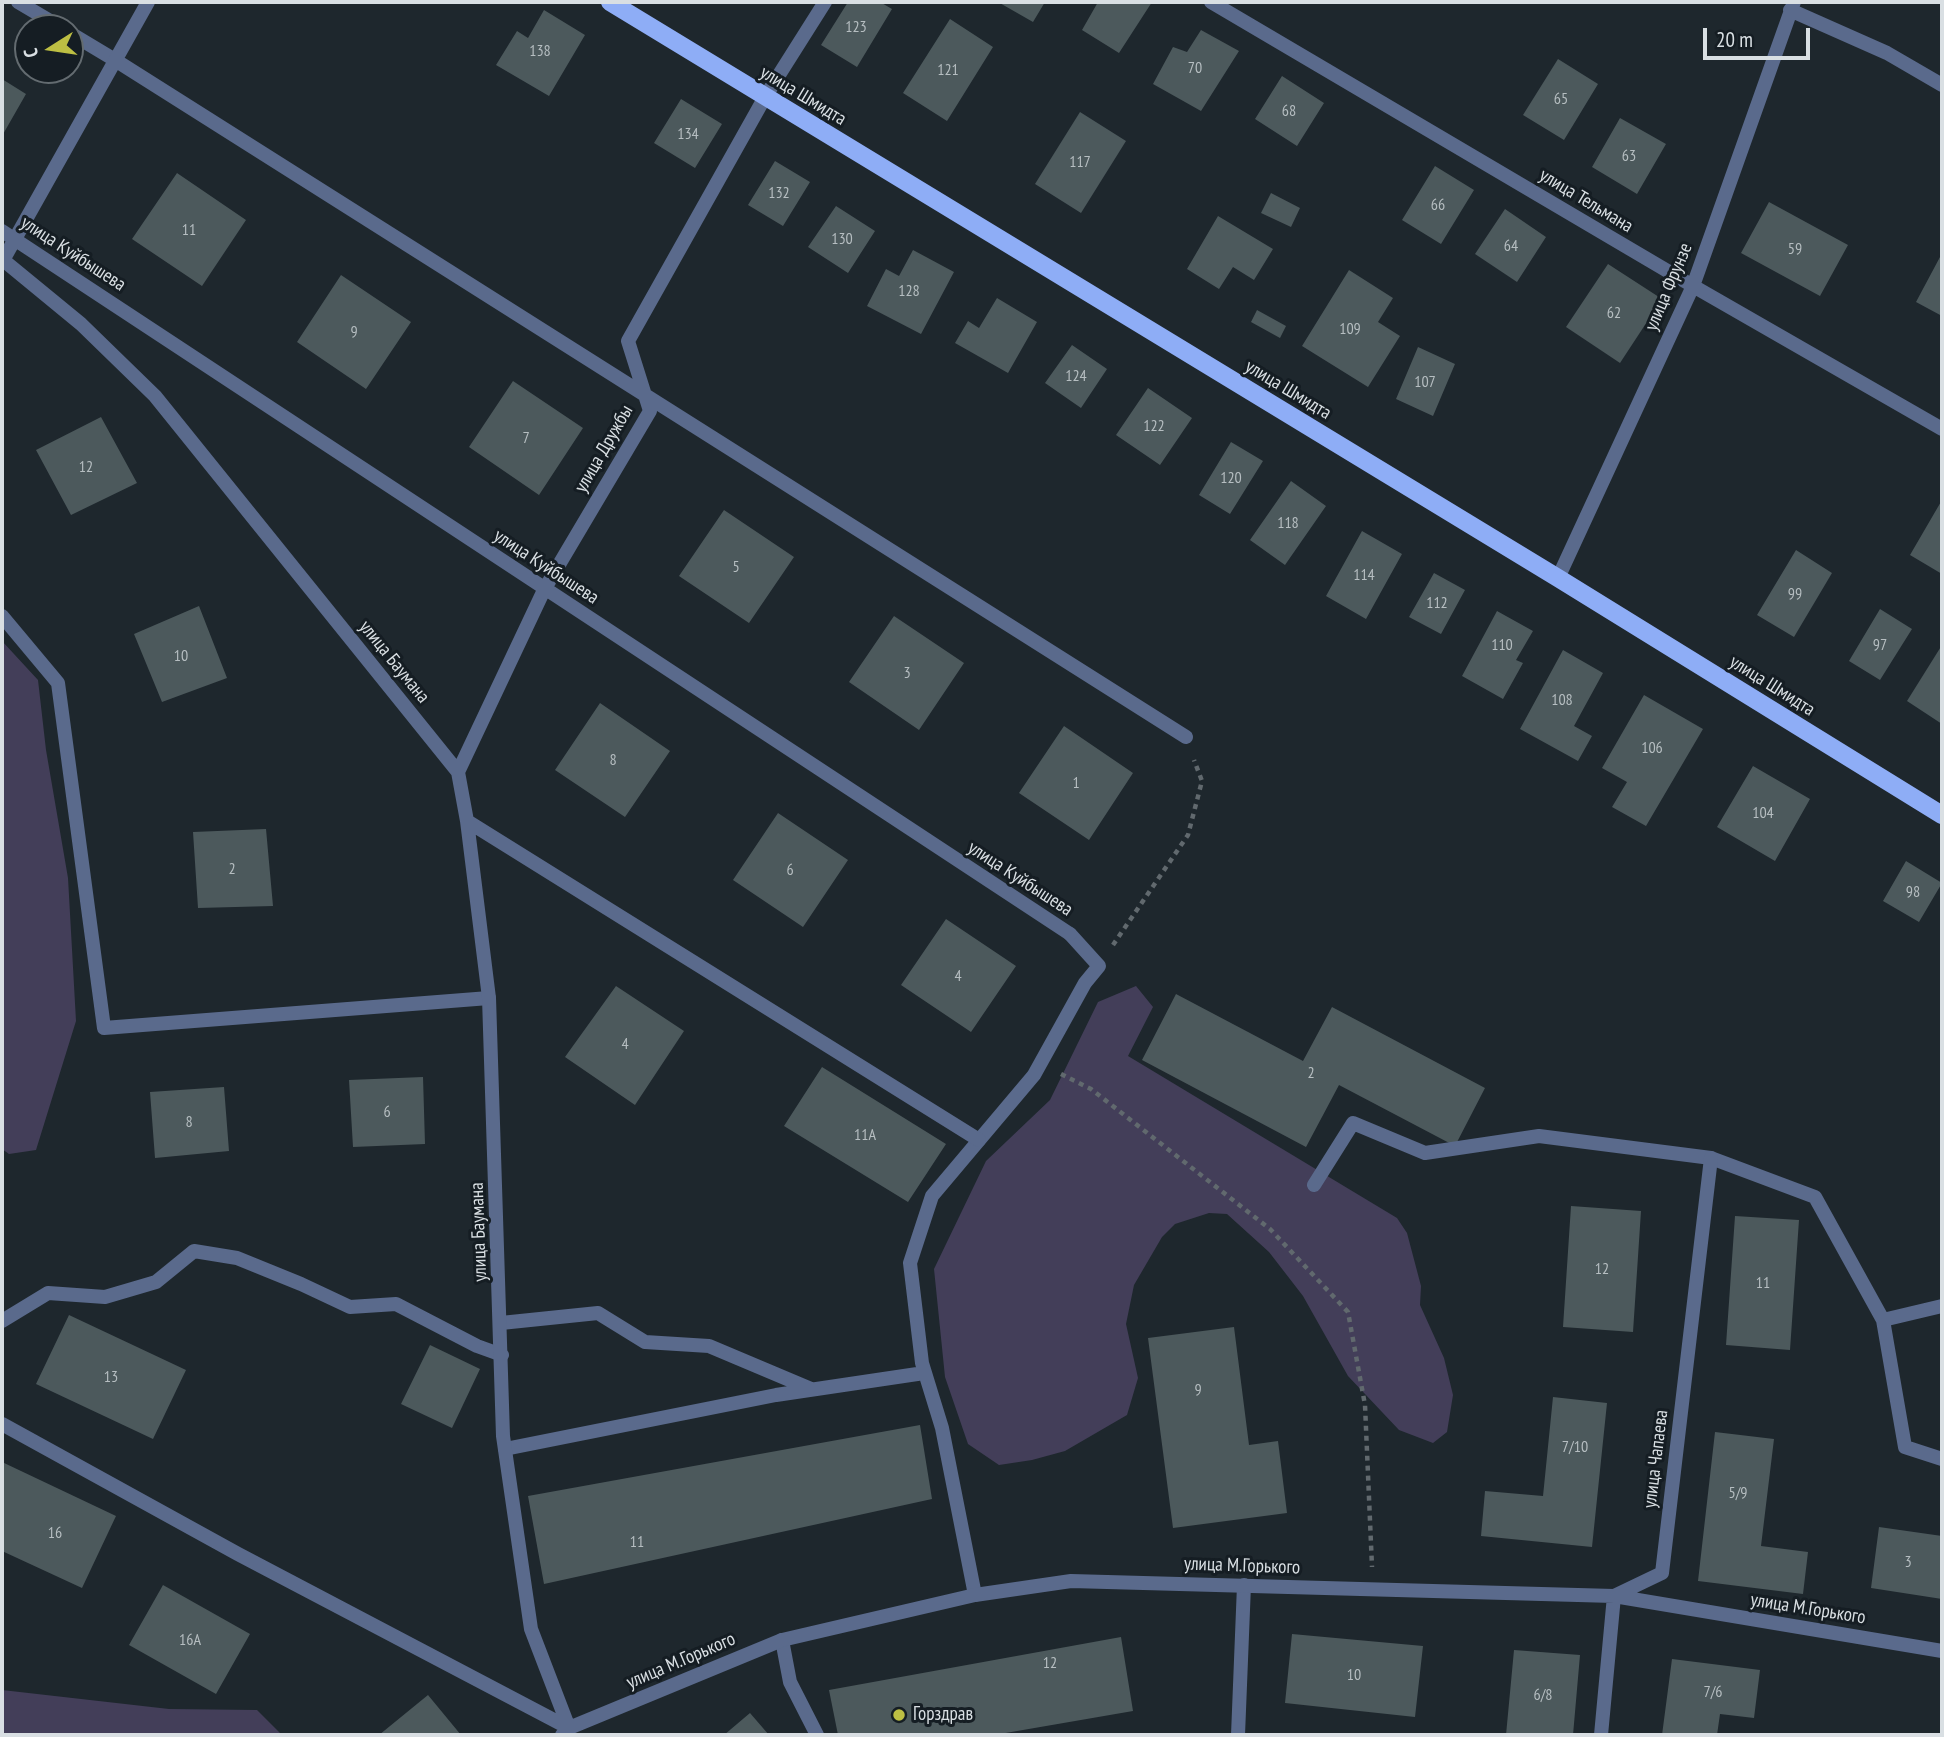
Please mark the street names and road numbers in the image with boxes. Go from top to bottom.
street label: улица Шмидта [756,61,850,131]
street label: улица Тельмана [1535,164,1637,238]
street label: улица Куйбышева [16,212,130,296]
street label: улица Фрунзе [1640,240,1698,334]
street label: улица Шмидта [1241,355,1335,425]
street label: улица Дружбы [570,401,638,497]
street label: улица Куйбышева [489,525,603,609]
street label: улица Баумана [354,616,434,708]
street label: улица Шмидта [1725,651,1819,721]
street label: улица Куйбышева [963,837,1077,921]
street label: улица Баумана [466,1182,492,1282]
street label: улица Чапаева [1639,1409,1673,1509]
street label: улица М.Горького [1184,1553,1300,1579]
street label: улица М.Горького [1749,1589,1867,1629]
street label: улица М.Горького [623,1628,739,1694]

